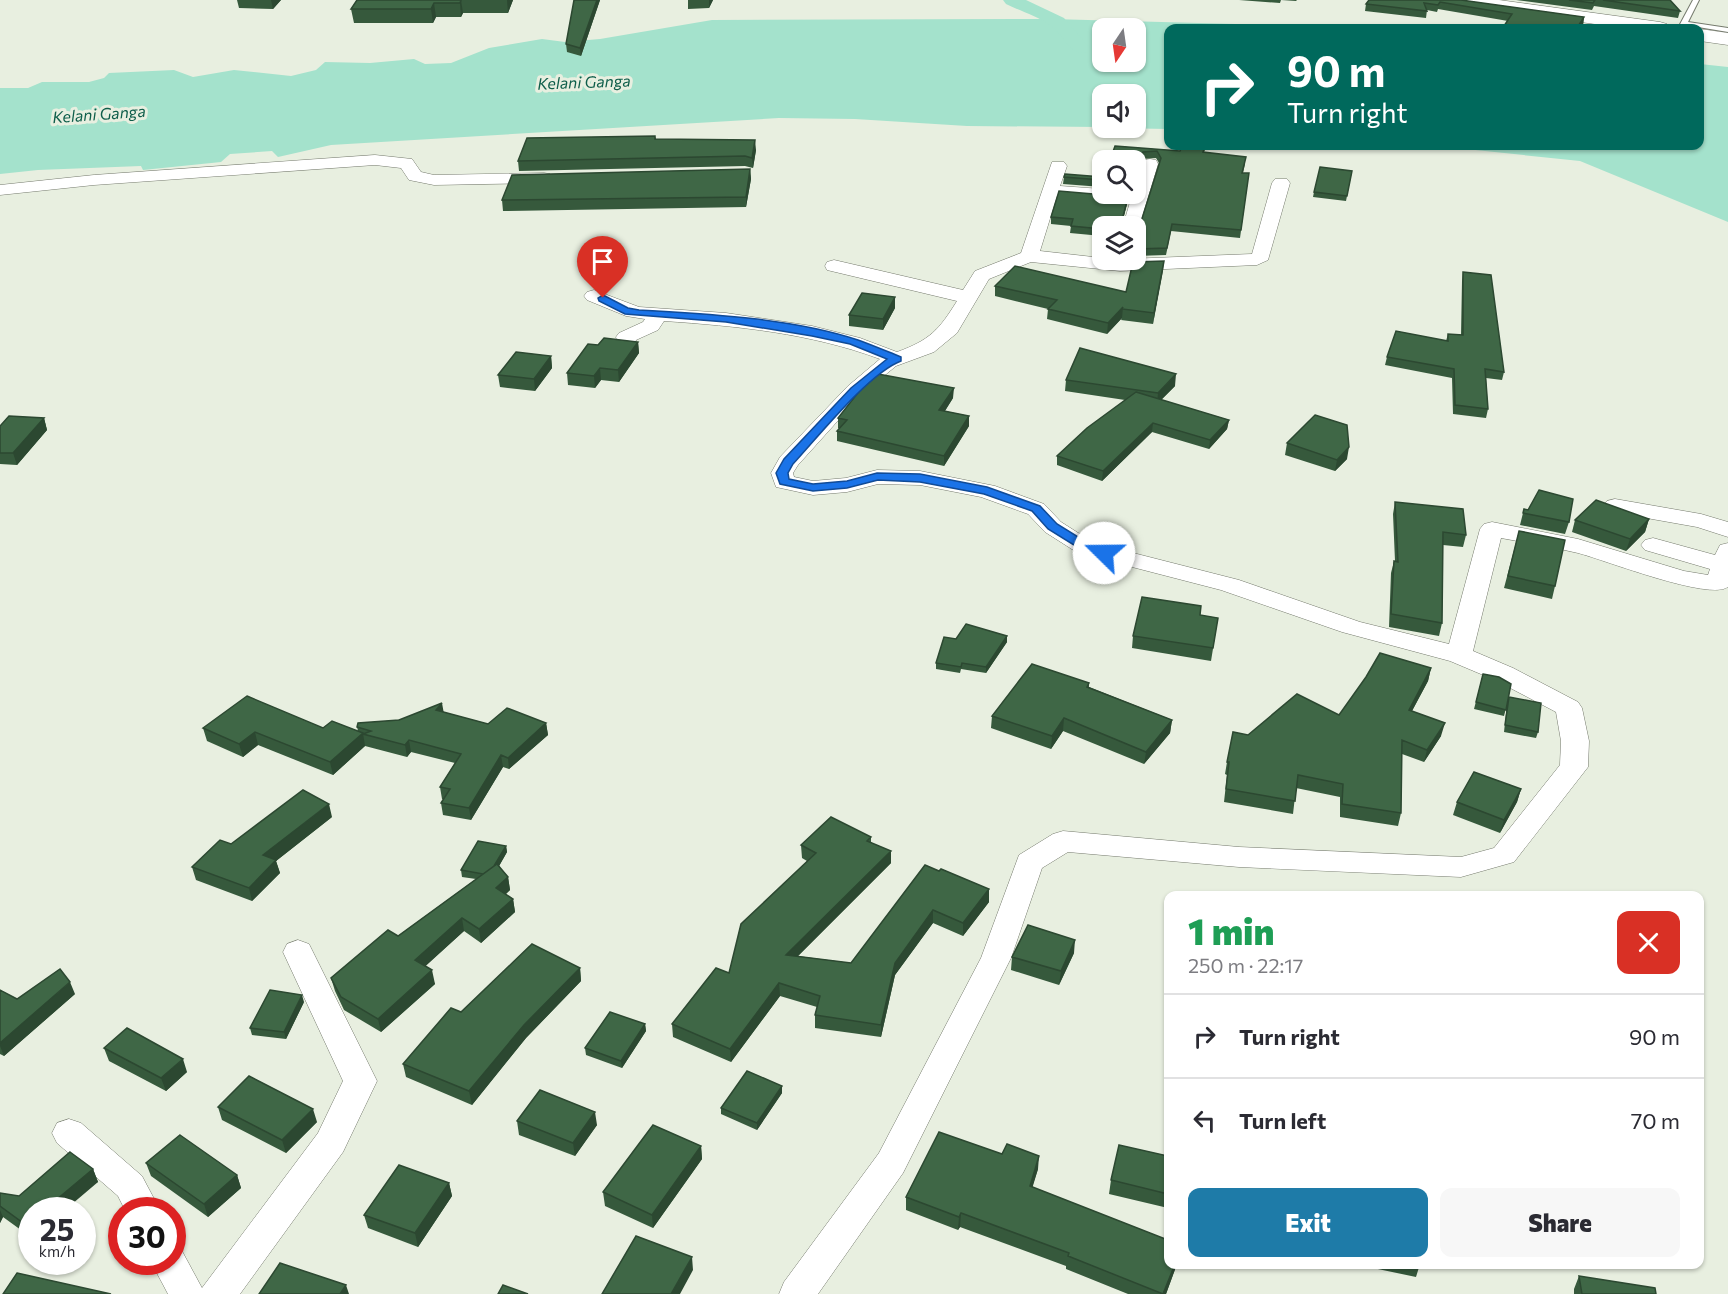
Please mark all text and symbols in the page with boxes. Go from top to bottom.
north arrow [1092,18,1146,72]
map controls [1092,18,1146,270]
text: 90 m [1287,44,1386,96]
icon: right [1188,48,1266,126]
water label: Kelani Ganga [537,70,631,93]
button: sound [1092,84,1146,138]
text: Turn right [1287,96,1407,129]
water label: Kelani Ganga [52,101,146,126]
button: search [1092,150,1146,204]
button: layers [1092,216,1146,270]
pin [577,236,628,298]
icon: arrive [586,245,619,278]
position arrow [1072,521,1136,585]
text: 1 min [1188,908,1274,952]
button: close [1617,911,1680,974]
text: 250 m · 22:17 [1188,953,1303,977]
icon: right [1188,1020,1221,1053]
text: Turn right [1239,1023,1340,1050]
text: 90 m [1629,1023,1680,1050]
icon: left [1188,1104,1221,1137]
text: Turn left [1239,1107,1326,1134]
text: 70 m [1631,1107,1680,1134]
button: Exit [1188,1188,1428,1257]
button: Share [1440,1188,1680,1257]
speed limit sign: 30 [108,1197,186,1275]
text: 25 [40,1210,74,1247]
text: km/h [39,1242,75,1260]

